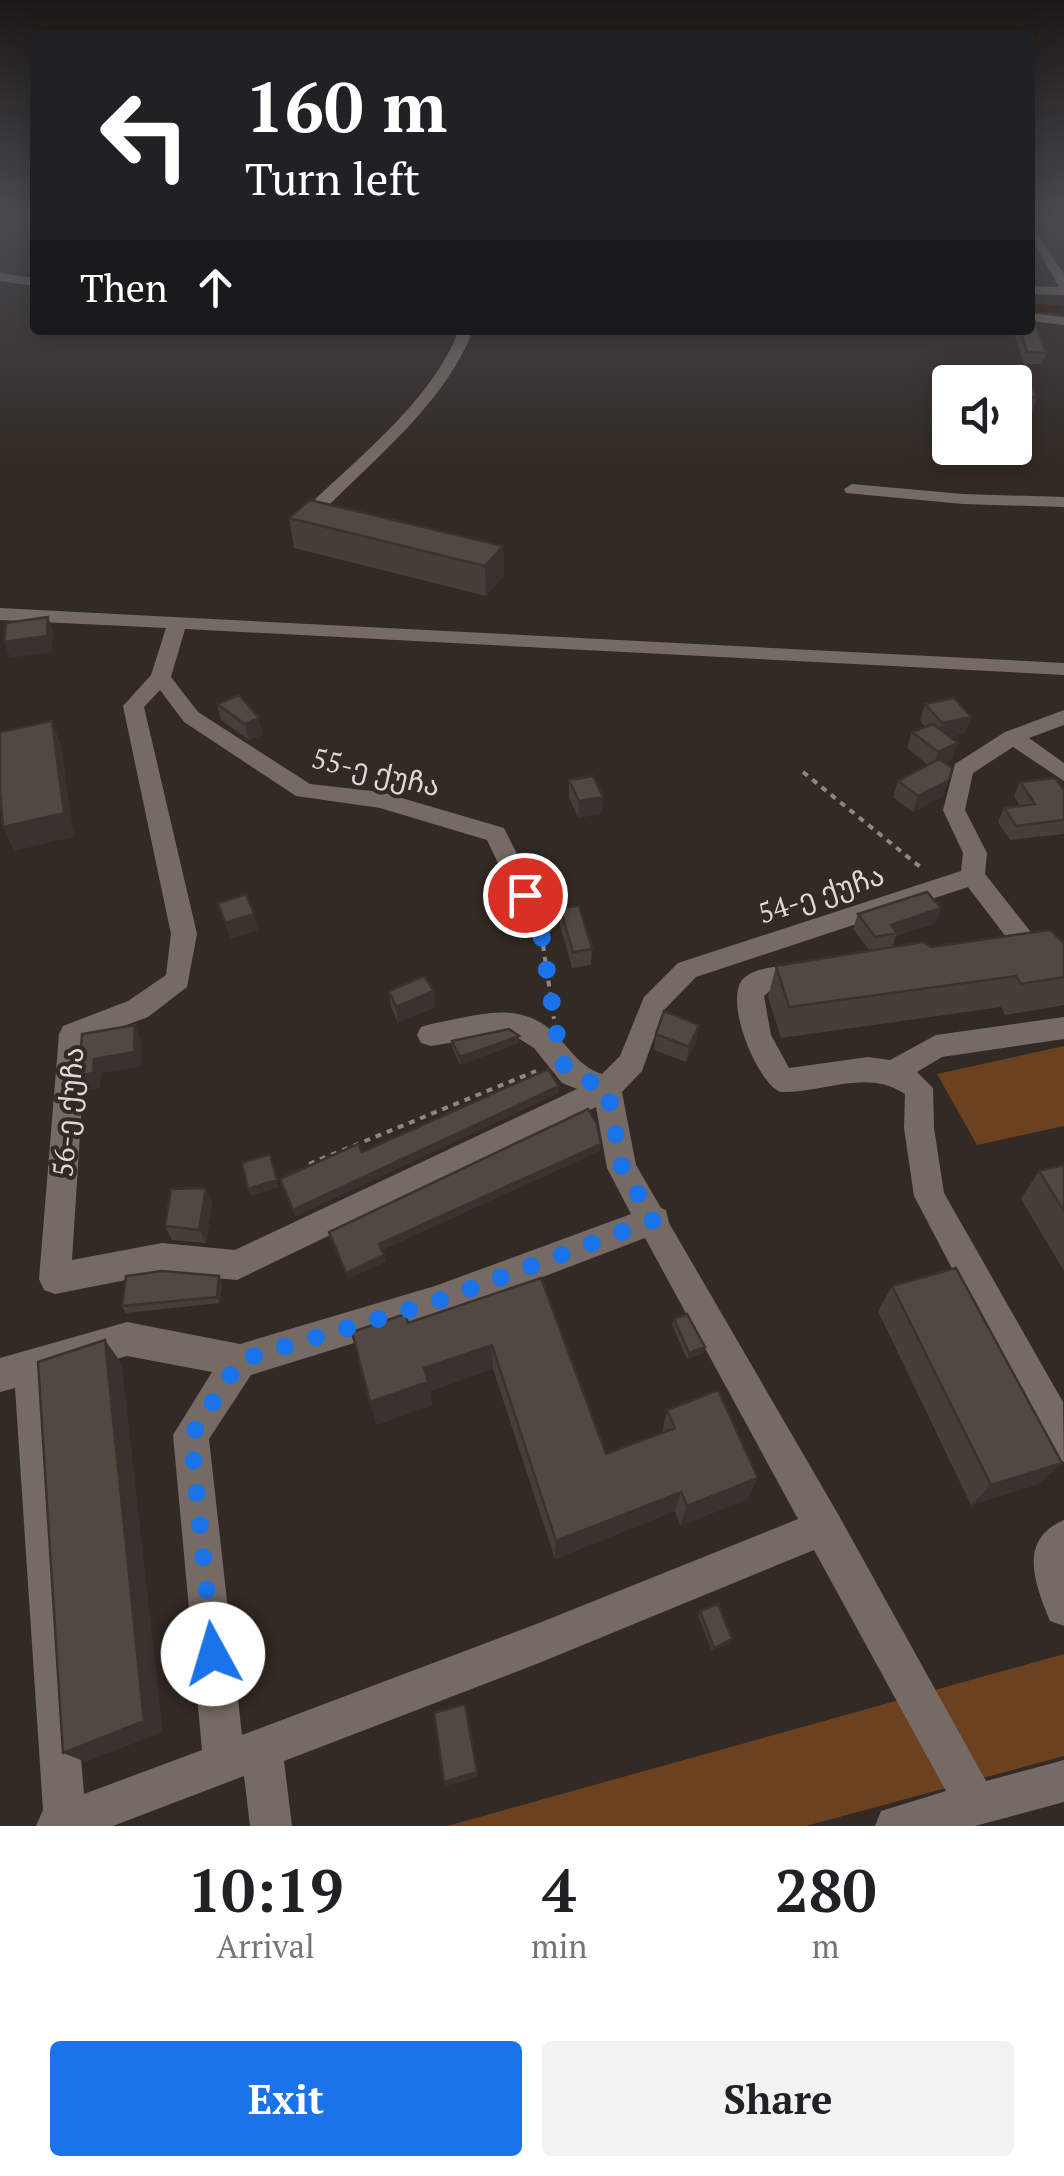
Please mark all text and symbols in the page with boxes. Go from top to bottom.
text: 160 m [245,59,447,152]
icon: left [80,70,210,200]
text: Turn left [245,148,420,208]
icon: ahead [188,260,243,315]
text: Then [80,263,168,313]
map controls [932,365,1032,465]
button: sound [932,365,1032,465]
street label: 55-ე ქუჩა [308,739,444,804]
pin [483,853,568,938]
street label: 54-ე ქუჩა [753,856,889,931]
icon: arrive [498,868,553,923]
street label: 56-ე ქუჩა [43,1045,92,1179]
position arrow [161,1602,265,1706]
text: 10:19 [187,1850,344,1929]
text: 4 [542,1850,576,1929]
text: 280 [775,1850,877,1929]
text: Arrival [217,1925,315,1967]
text: min [531,1925,587,1967]
text: m [812,1925,839,1967]
button: Exit [50,2041,522,2156]
button: Share [542,2041,1014,2156]

